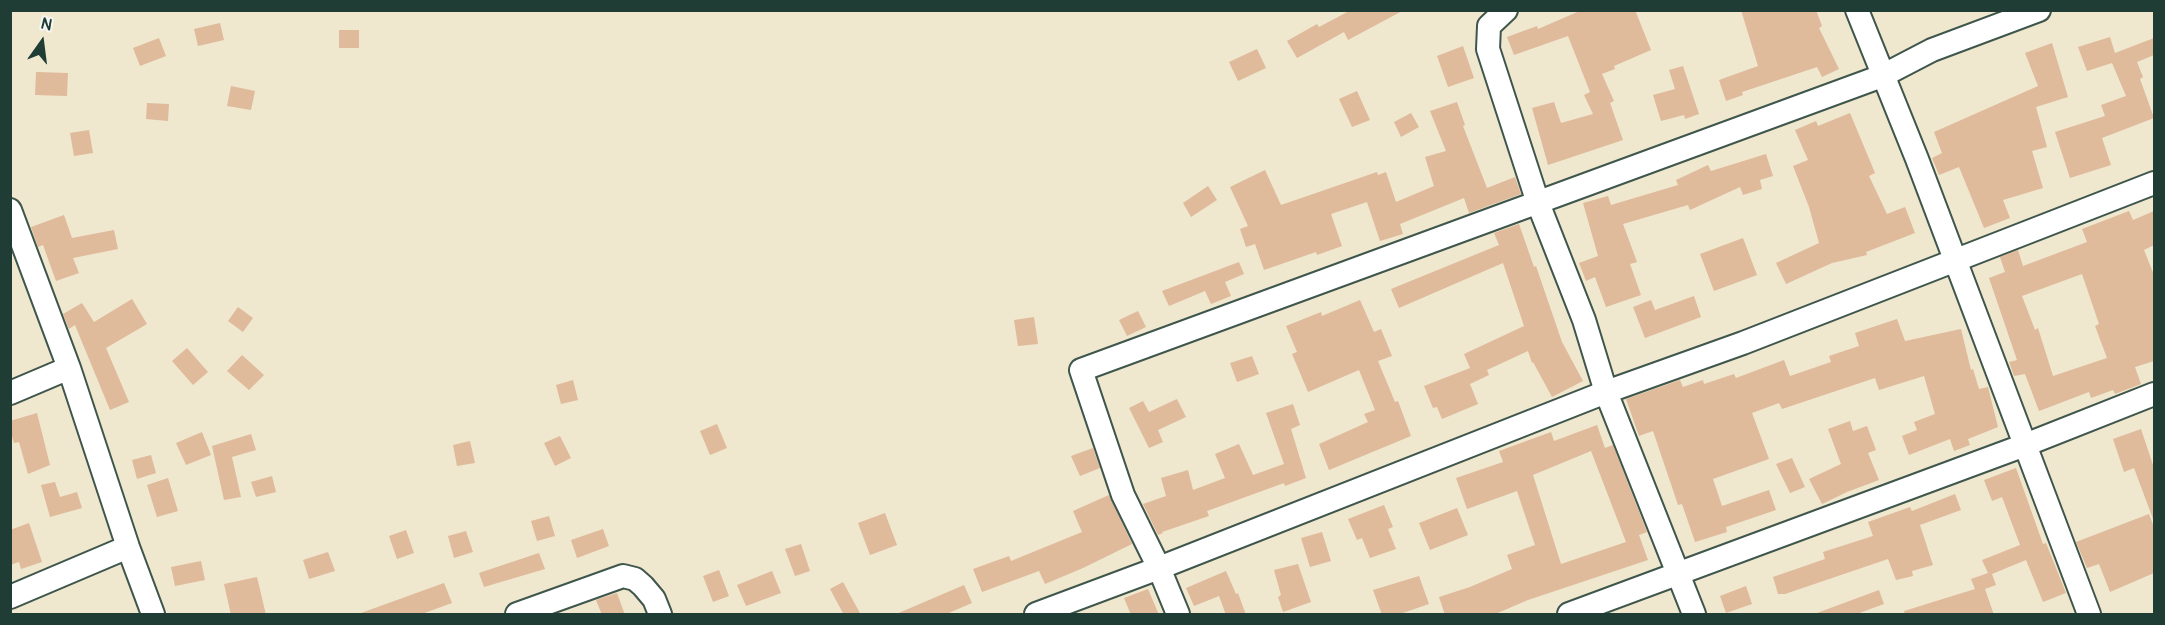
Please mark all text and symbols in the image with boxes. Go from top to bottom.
north arrow [12,12,72,72]
text: N [39,14,54,36]

